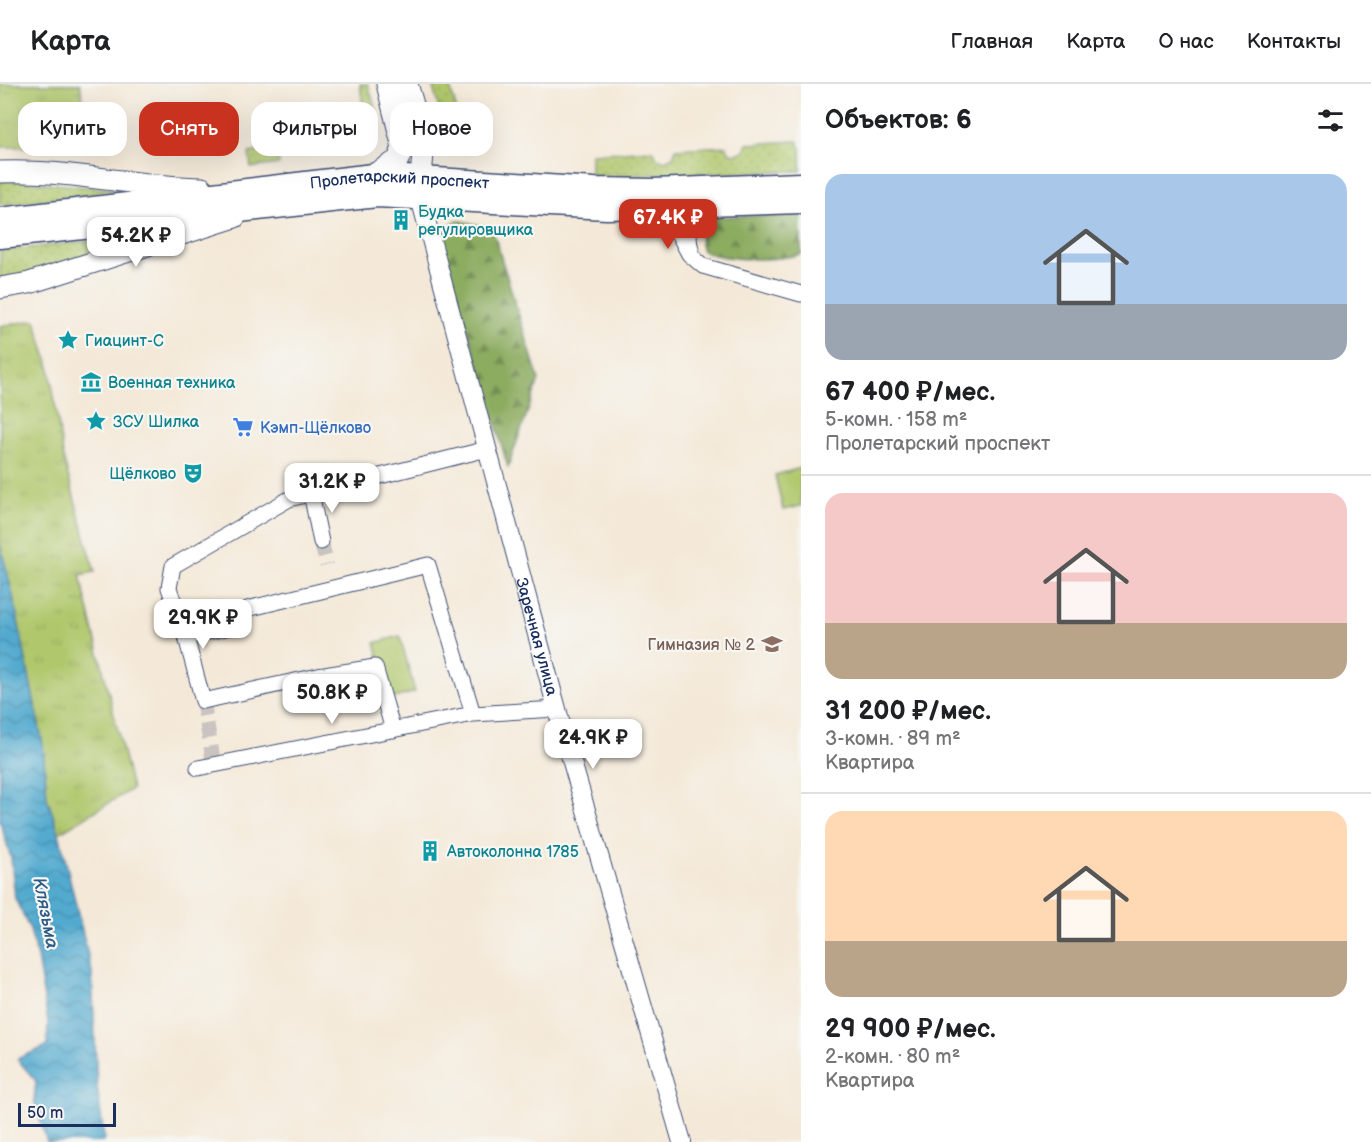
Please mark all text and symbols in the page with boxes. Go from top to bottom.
text: Карта [30,25,110,58]
text: Главная [950,29,1033,54]
text: Карта [1066,29,1125,54]
text: О нас [1158,29,1214,54]
text: Контакты [1247,29,1341,54]
chip: Купить [18,102,127,156]
chip: Снять [139,102,239,156]
chip: Фильтры [251,102,378,156]
chip: Новое [390,102,493,156]
icon: filters [1314,104,1347,137]
text: Объектов: 6 [825,105,972,136]
street label: Пролетарский проспект [309,167,490,193]
pin: 67.4K ₽ [613,199,723,250]
place label: Будка регулировщика [418,203,534,240]
text: 67.4K ₽ [633,206,703,230]
building icon: Будка регулировщика [389,208,413,232]
icon: home [1032,213,1140,321]
pin: 54.2K ₽ [81,217,191,268]
text: 54.2K ₽ [101,224,171,248]
place icon: Гиацинт-С [56,328,80,352]
place label: Гиацинт-С [85,332,164,351]
museum icon: Военная техника [79,370,103,394]
place label: Военная техника [108,374,236,393]
text: 67 400 ₽/мес. [825,377,995,408]
text: 5-комн. · 158 m² [825,408,967,432]
place icon: ЗСУ Шилка [84,409,108,433]
place label: ЗСУ Шилка [113,413,200,432]
supermarket icon: Кэмп-Щёлково [231,415,255,439]
place label: Кэмп-Щёлково [260,419,371,438]
text: Пролетарский проспект [825,432,1050,456]
theatre icon: Щёлково [181,461,205,485]
pin: 31.2K ₽ [277,463,387,514]
place label: Щёлково [109,465,176,484]
text: 31.2K ₽ [298,470,366,494]
icon: home [1032,532,1140,640]
street label: Заречная улица [511,576,561,698]
pin: 29.9K ₽ [148,599,258,650]
text: 29.9K ₽ [168,606,238,630]
school or university icon: Гимназия № 2 [760,632,784,656]
place label: Гимназия № 2 [647,636,756,655]
pin: 50.8K ₽ [277,674,387,725]
text: 50.8K ₽ [296,681,368,705]
text: 31 200 ₽/мес. [825,696,991,727]
pin: 24.9K ₽ [538,719,648,770]
text: 24.9K ₽ [558,726,628,750]
text: 3-комн. · 89 m² [825,727,961,751]
text: Квартира [825,751,915,775]
building icon: Автоколонна 1785 [418,839,442,863]
place label: Автоколонна 1785 [446,843,579,862]
icon: home [1032,850,1140,958]
water label: Клязьма [28,876,63,950]
text: 29 900 ₽/мес. [825,1014,996,1045]
text: 2-комн. · 80 m² [825,1045,960,1069]
text: Квартира [825,1069,915,1093]
scale bar [18,1100,116,1128]
text: 50 m [27,1104,63,1123]

